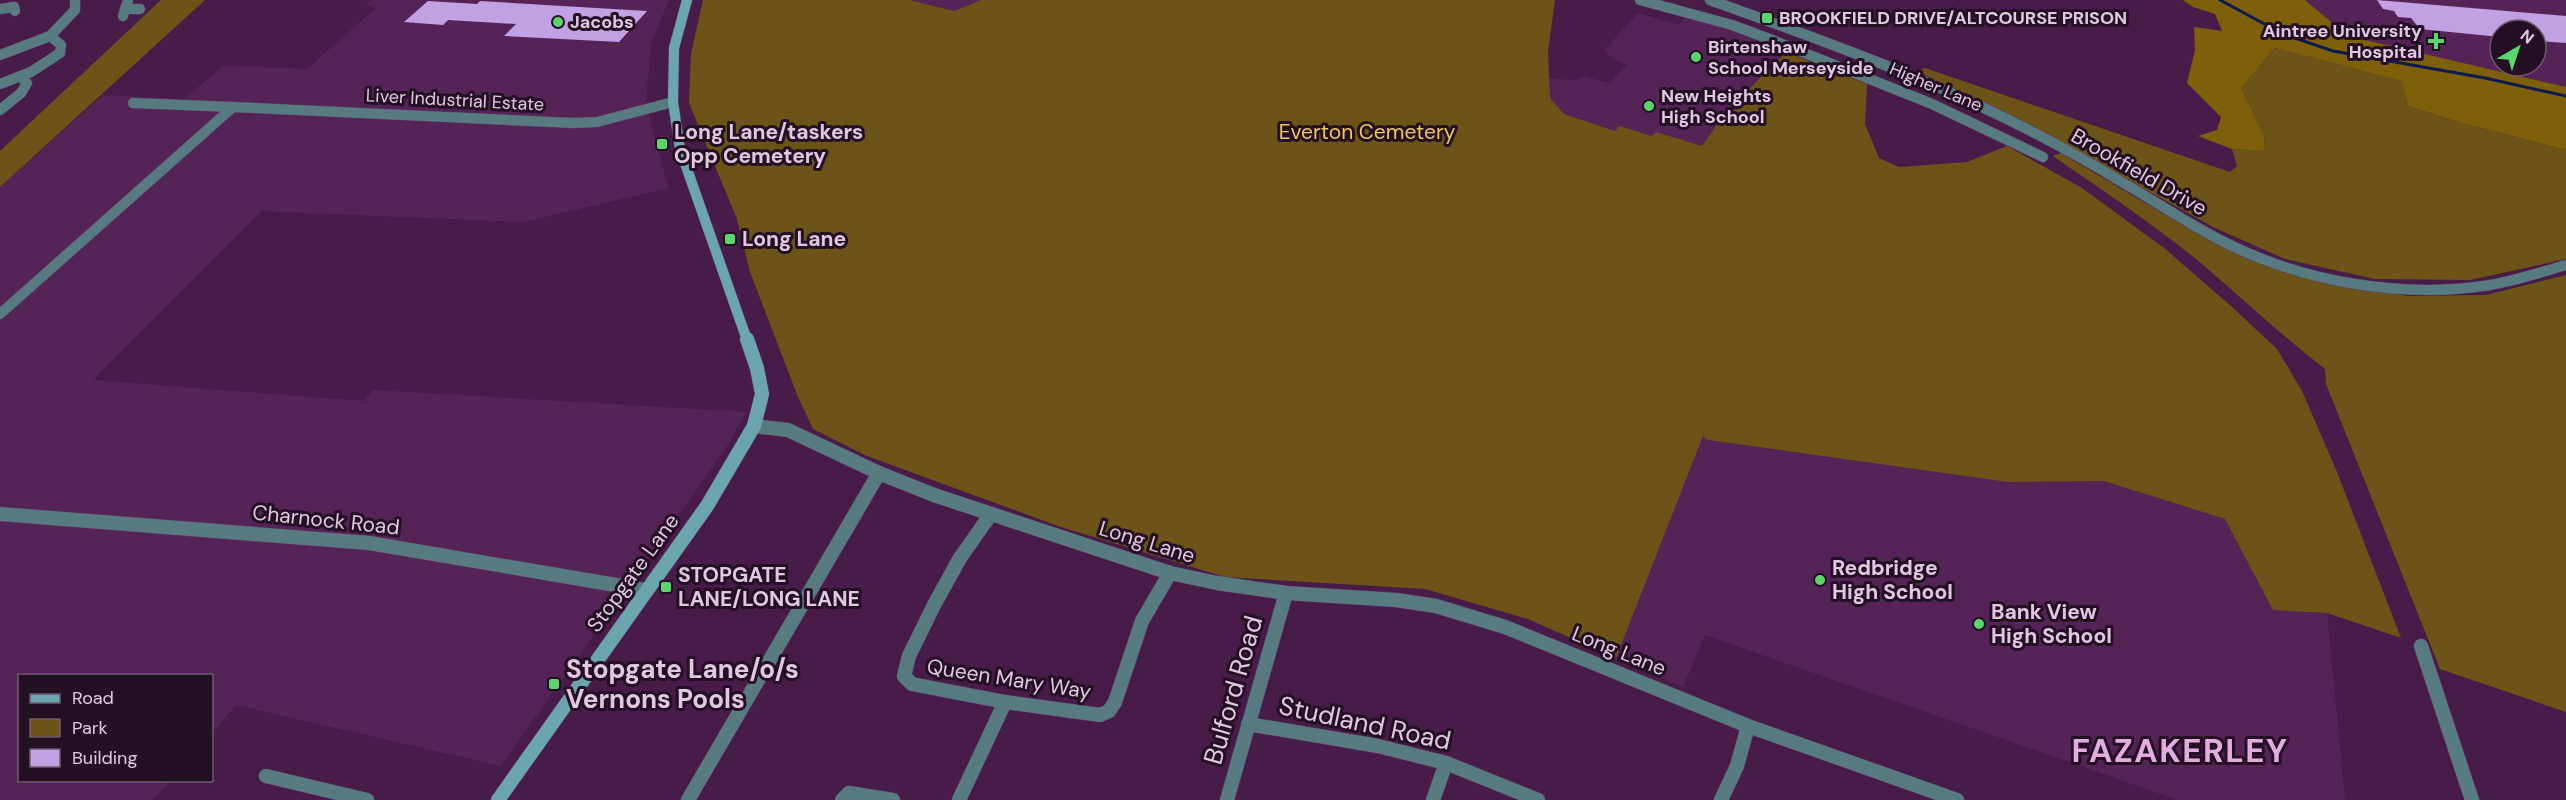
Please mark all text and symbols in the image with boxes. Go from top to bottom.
place label: BROOKFIELD DRIVE/ALTCOURSE PRISON [1779,6,2127,30]
place label: Jacobs [570,10,634,34]
marker: BROOKFIELD DRIVE/ALTCOURSE PRISON [1760,11,1774,25]
marker: Jacobs [551,15,565,29]
north arrow [2488,18,2548,78]
place label: Aintree University Hospital [2263,19,2422,64]
text: N [2516,25,2538,49]
marker: Aintree University Hospital [2427,32,2445,50]
place label: Birtenshaw School Merseyside [1708,35,1874,80]
marker: Birtenshaw School Merseyside [1689,50,1703,64]
street label: Higher Lane [1886,57,1986,117]
street label: Liver Industrial Estate [365,83,545,117]
place label: New Heights High School [1661,84,1771,129]
marker: New Heights High School [1642,99,1656,113]
place label: Long Lane/taskers Opp Cemetery [674,118,863,170]
park label: Everton Cemetery [1279,118,1456,146]
street label: Brookfield Drive [2066,122,2212,222]
marker: Long Lane/taskers Opp Cemetery [655,137,669,151]
place label: Long Lane [742,225,846,253]
marker: Long Lane [723,232,737,246]
street label: Charnock Road [251,498,401,542]
street label: Stopgate Lane [581,508,686,638]
street label: Long Lane [1096,514,1198,570]
place label: Redbridge High School [1832,554,1953,606]
place label: STOPGATE LANE/LONG LANE [678,561,860,613]
marker: Redbridge High School [1813,573,1827,587]
marker: STOPGATE LANE/LONG LANE [659,580,673,594]
place label: Bank View High School [1991,598,2112,650]
street label: Bulford Road [1196,612,1270,768]
marker: Bank View High School [1972,617,1986,631]
street label: Long Lane [1568,619,1670,683]
place label: Stopgate Lane/o/s Vernons Pools [566,652,799,716]
street label: Queen Mary Way [925,652,1093,706]
legend [18,674,213,782]
marker: Stopgate Lane/o/s Vernons Pools [547,677,561,691]
text: Road [72,686,114,710]
street label: Studland Road [1276,688,1454,758]
text: Park [72,716,108,740]
district label: FAZAKERLEY [2072,729,2288,772]
text: Building [72,746,137,770]

